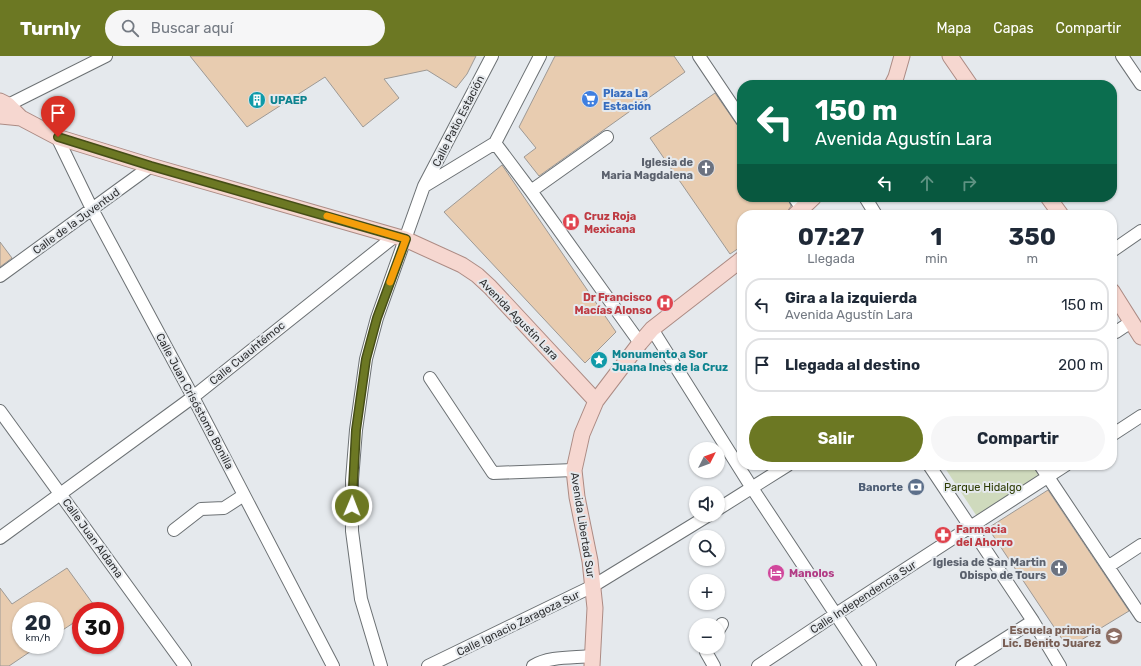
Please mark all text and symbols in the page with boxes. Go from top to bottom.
search box [105,10,385,46]
text: Turnly [20,17,81,40]
icon: search [119,17,141,39]
text: Buscar aquí [151,19,233,37]
text: Mapa [936,20,971,37]
text: Capas [993,20,1034,37]
text: Compartir [1056,20,1121,37]
street label: Calle Patio Estación [430,73,487,169]
place label: Plaza La Estación [603,87,651,113]
supermarket icon: Plaza La Estación [580,89,600,109]
building icon: UPAEP [247,90,267,110]
place label: UPAEP [270,94,308,107]
text: 150 m [815,94,898,127]
pin [41,96,75,137]
icon: left [749,96,801,148]
icon: arrive [47,102,69,124]
text: Avenida Agustín Lara [815,128,992,150]
place label: Iglesia de Maria Magdalena [601,156,693,182]
church icon: Iglesia de Maria Magdalena [696,158,716,178]
icon: left [874,172,896,194]
icon: ahead [916,172,938,194]
icon: right [958,172,980,194]
street label: Calle de la Juventud [30,186,122,257]
place label: Cruz Roja Mexicana [584,210,636,236]
hospital icon: Cruz Roja Mexicana [561,212,581,232]
text: 07:27 [798,223,864,251]
text: 1 [930,223,942,251]
text: 350 [1009,223,1056,251]
text: Llegada [807,251,855,266]
text: min [925,251,948,266]
text: m [1027,251,1038,266]
street label: Avenida Agustín Lara [476,276,561,363]
text: Gira a la izquierda [785,289,917,307]
place label: Dr Francisco Macías Alonso [575,291,652,317]
hospital icon: Dr Francisco Macías Alonso [655,293,675,313]
icon: left [751,294,773,316]
text: 150 m [1061,296,1103,314]
text: Avenida Agustín Lara [785,307,913,322]
street label: Calle Cuauhtémoc [207,319,288,388]
street label: Calle Juan Crisóstomo Bonilla [153,331,236,471]
place label: Monumento a Sor Juana Ines de la Cruz [612,348,728,374]
place icon: Monumento a Sor Juana Ines de la Cruz [589,350,609,370]
icon: arrive [751,354,773,376]
text: Llegada al destino [785,356,920,374]
text: 200 m [1058,356,1103,374]
button: Salir [749,416,923,462]
button: Compartir [931,416,1105,462]
north arrow [689,442,725,478]
map controls [689,442,725,654]
street label: Avenida Libertad Sur [568,471,597,580]
bank icon: Banorte [906,477,926,497]
place label: Banorte [858,481,903,494]
park label: Parque Hidalgo [944,481,1022,494]
position arrow [331,485,373,527]
button: sound [689,486,725,522]
street label: Calle Juan Aldama [59,496,126,580]
place label: Farmacia del Ahorro [956,523,1013,549]
pharmacy icon: Farmacia del Ahorro [933,525,953,545]
button: search [689,530,725,566]
place label: Iglesia de San Martin Obispo de Tours [933,556,1046,582]
street label: Calle Independencia Sur [808,558,919,637]
church icon: Iglesia de San Martin Obispo de Tours [1049,558,1069,578]
hotel icon: Manolos [766,563,786,583]
place label: Manolos [789,567,834,580]
button: + [689,574,725,610]
street label: Calle Ignacio Zaragoza Sur [455,588,583,659]
speed limit sign: 30 [72,602,124,654]
text: 20 [25,611,51,635]
button: − [689,618,725,654]
place label: Escuela primaria Lic. Benito Juarez [1002,624,1101,650]
school or university icon: Escuela primaria Lic. Benito Juarez [1104,626,1124,646]
text: km/h [26,632,50,644]

